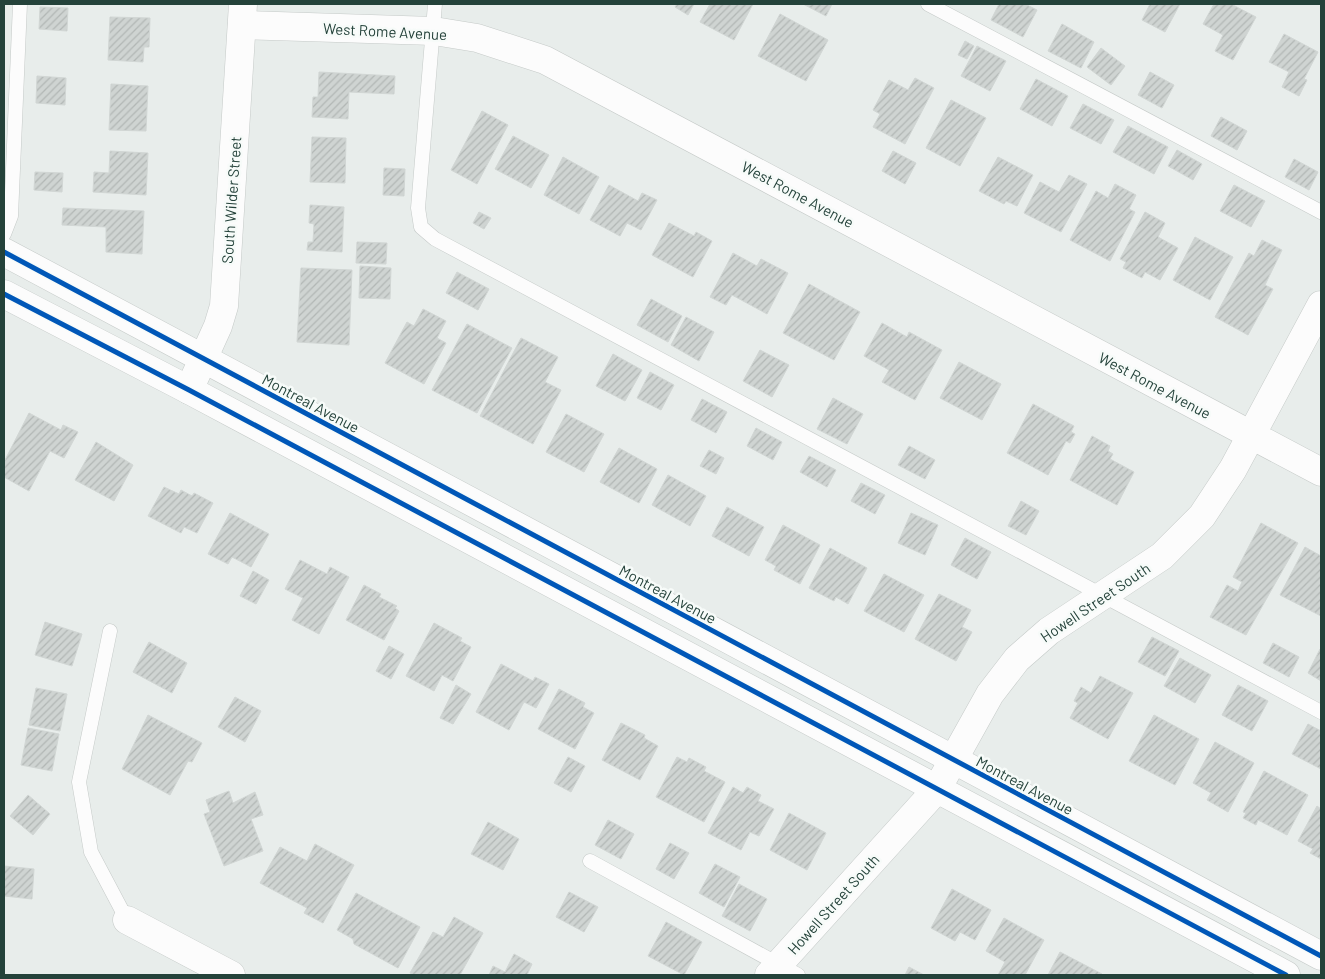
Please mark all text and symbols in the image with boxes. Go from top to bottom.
street label: West Rome Avenue [322,19,448,43]
street label: South Wilder Street [218,136,244,264]
street label: West Rome Avenue [739,157,857,231]
street label: West Rome Avenue [1096,348,1214,422]
street label: Montreal Avenue [259,370,363,436]
street label: Howell Street South [1037,559,1153,645]
street label: Montreal Avenue [616,561,720,627]
street label: Montreal Avenue [973,752,1077,818]
street label: Howell Street South [783,850,883,958]

